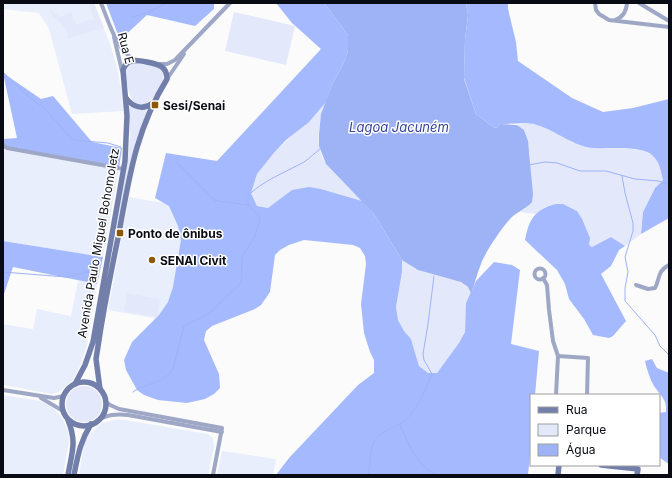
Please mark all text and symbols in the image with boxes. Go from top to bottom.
street label: Rua E [115,31,137,65]
place label: Sesi/Senai [163,98,225,113]
marker: Sesi/Senai [150,100,160,110]
water label: Lagoa Jacuném [349,119,449,135]
street label: Avenida Paulo Miguel Bohomoletz [74,147,122,339]
place label: Ponto de ônibus [128,226,223,241]
marker: Ponto de ônibus [115,228,125,238]
place label: SENAI Civit [160,253,227,268]
marker: SENAI Civit [147,255,157,265]
legend [530,394,660,466]
text: Rua [566,402,588,417]
text: Parque [566,422,606,437]
text: Água [566,442,595,457]

